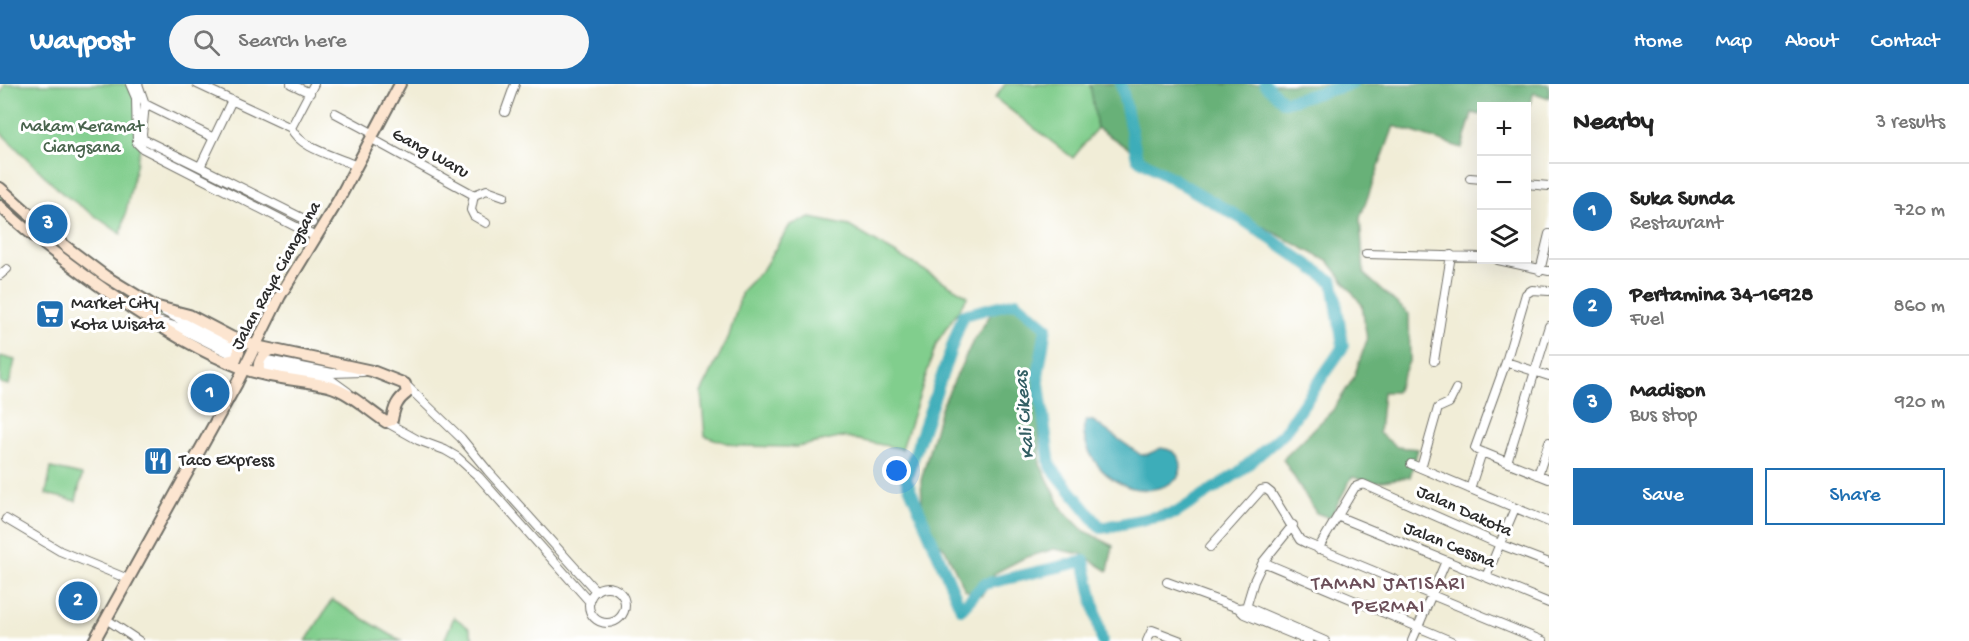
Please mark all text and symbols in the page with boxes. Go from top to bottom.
search box [169,15,589,69]
text: Waypost [30,26,133,59]
icon: search [190,26,223,59]
text: Search here [238,29,347,55]
text: Home [1634,30,1682,55]
text: Map [1715,30,1752,55]
text: About [1785,30,1838,55]
text: Contact [1871,30,1939,55]
map controls [1477,102,1531,264]
button: + [1477,102,1531,156]
text: Nearby [1573,108,1654,139]
text: 3 results [1876,112,1945,135]
park label: Makam Keramat Ciangsana [20,117,145,159]
street label: Gang Waru [388,124,473,184]
button: − [1477,156,1531,210]
text: Suka Sunda [1630,187,1734,213]
street label: Jalan Raya Ciangsana [227,197,327,354]
text: 1 [1588,200,1597,223]
text: 720 m [1895,200,1945,223]
pin: 3 [28,202,68,246]
button: layers [1477,210,1531,264]
text: Restaurant [1630,213,1723,236]
text: Pertamina 34-16928 [1630,283,1813,309]
place label: Market City Kota Wisata [71,294,166,336]
text: 2 [1588,296,1597,319]
text: 860 m [1894,296,1945,319]
supermarket icon: Market City Kota Wisata [34,298,66,330]
text: Fuel [1630,309,1664,332]
water label: Kali Cikeas [1011,368,1041,460]
pin: 1 [190,370,230,416]
text: Madison [1630,379,1705,405]
text: 3 [1587,392,1598,415]
text: 920 m [1895,392,1945,415]
text: Bus stop [1630,405,1697,428]
restaurant icon: Taco Express [142,445,174,477]
place label: Taco Express [178,451,275,472]
your location [882,456,911,485]
button: Save [1573,468,1753,525]
button: Share [1765,468,1945,525]
street label: Jalan Dakota [1413,482,1516,543]
street label: Jalan Cessna [1400,518,1499,574]
district label: TAMAN JATISARI PERMAI [1310,574,1467,620]
pin: 2 [58,578,98,624]

